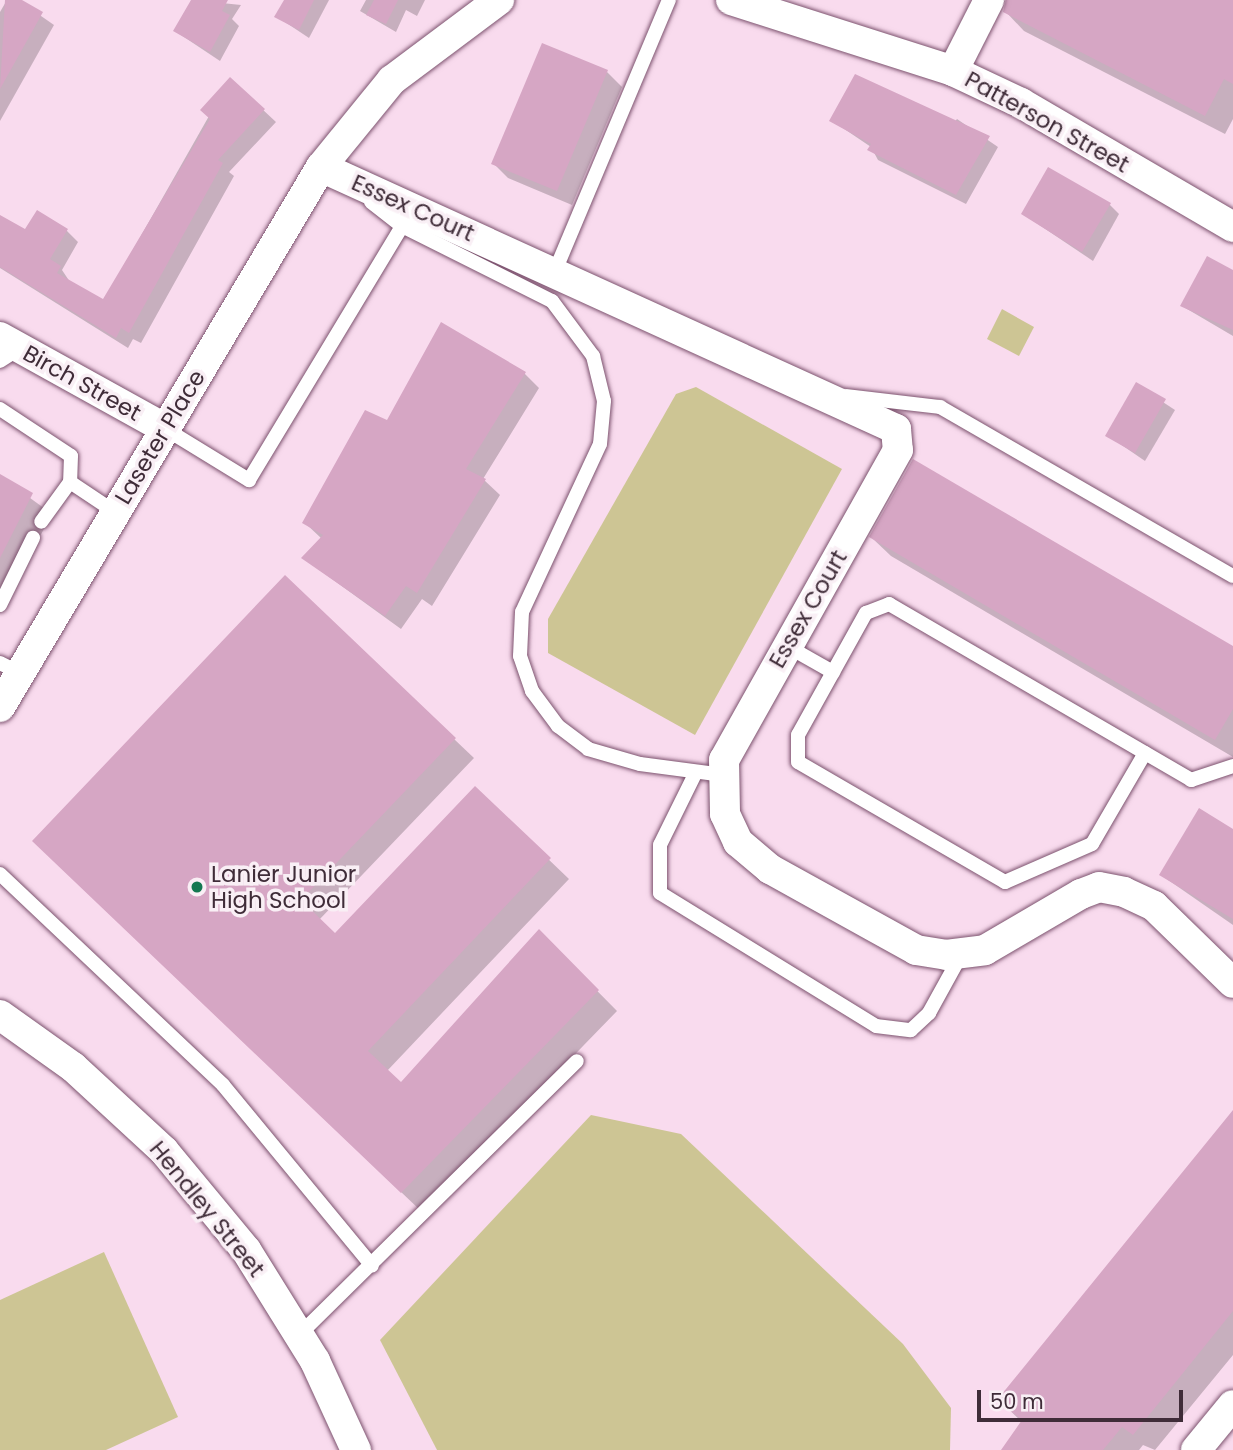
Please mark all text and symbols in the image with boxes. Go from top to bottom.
street label: Patterson Street [960,65,1134,179]
street label: Essex Court [347,169,479,247]
street label: Birch Street [18,339,146,427]
street label: Laseter Place [109,365,211,509]
street label: Essex Court [763,545,853,673]
place label: Lanier Junior High School [211,860,356,914]
marker: Lanier Junior High School [189,879,205,895]
street label: Hendley Street [144,1136,270,1282]
scale bar [981,1376,1188,1420]
text: 50 m [990,1387,1044,1416]

